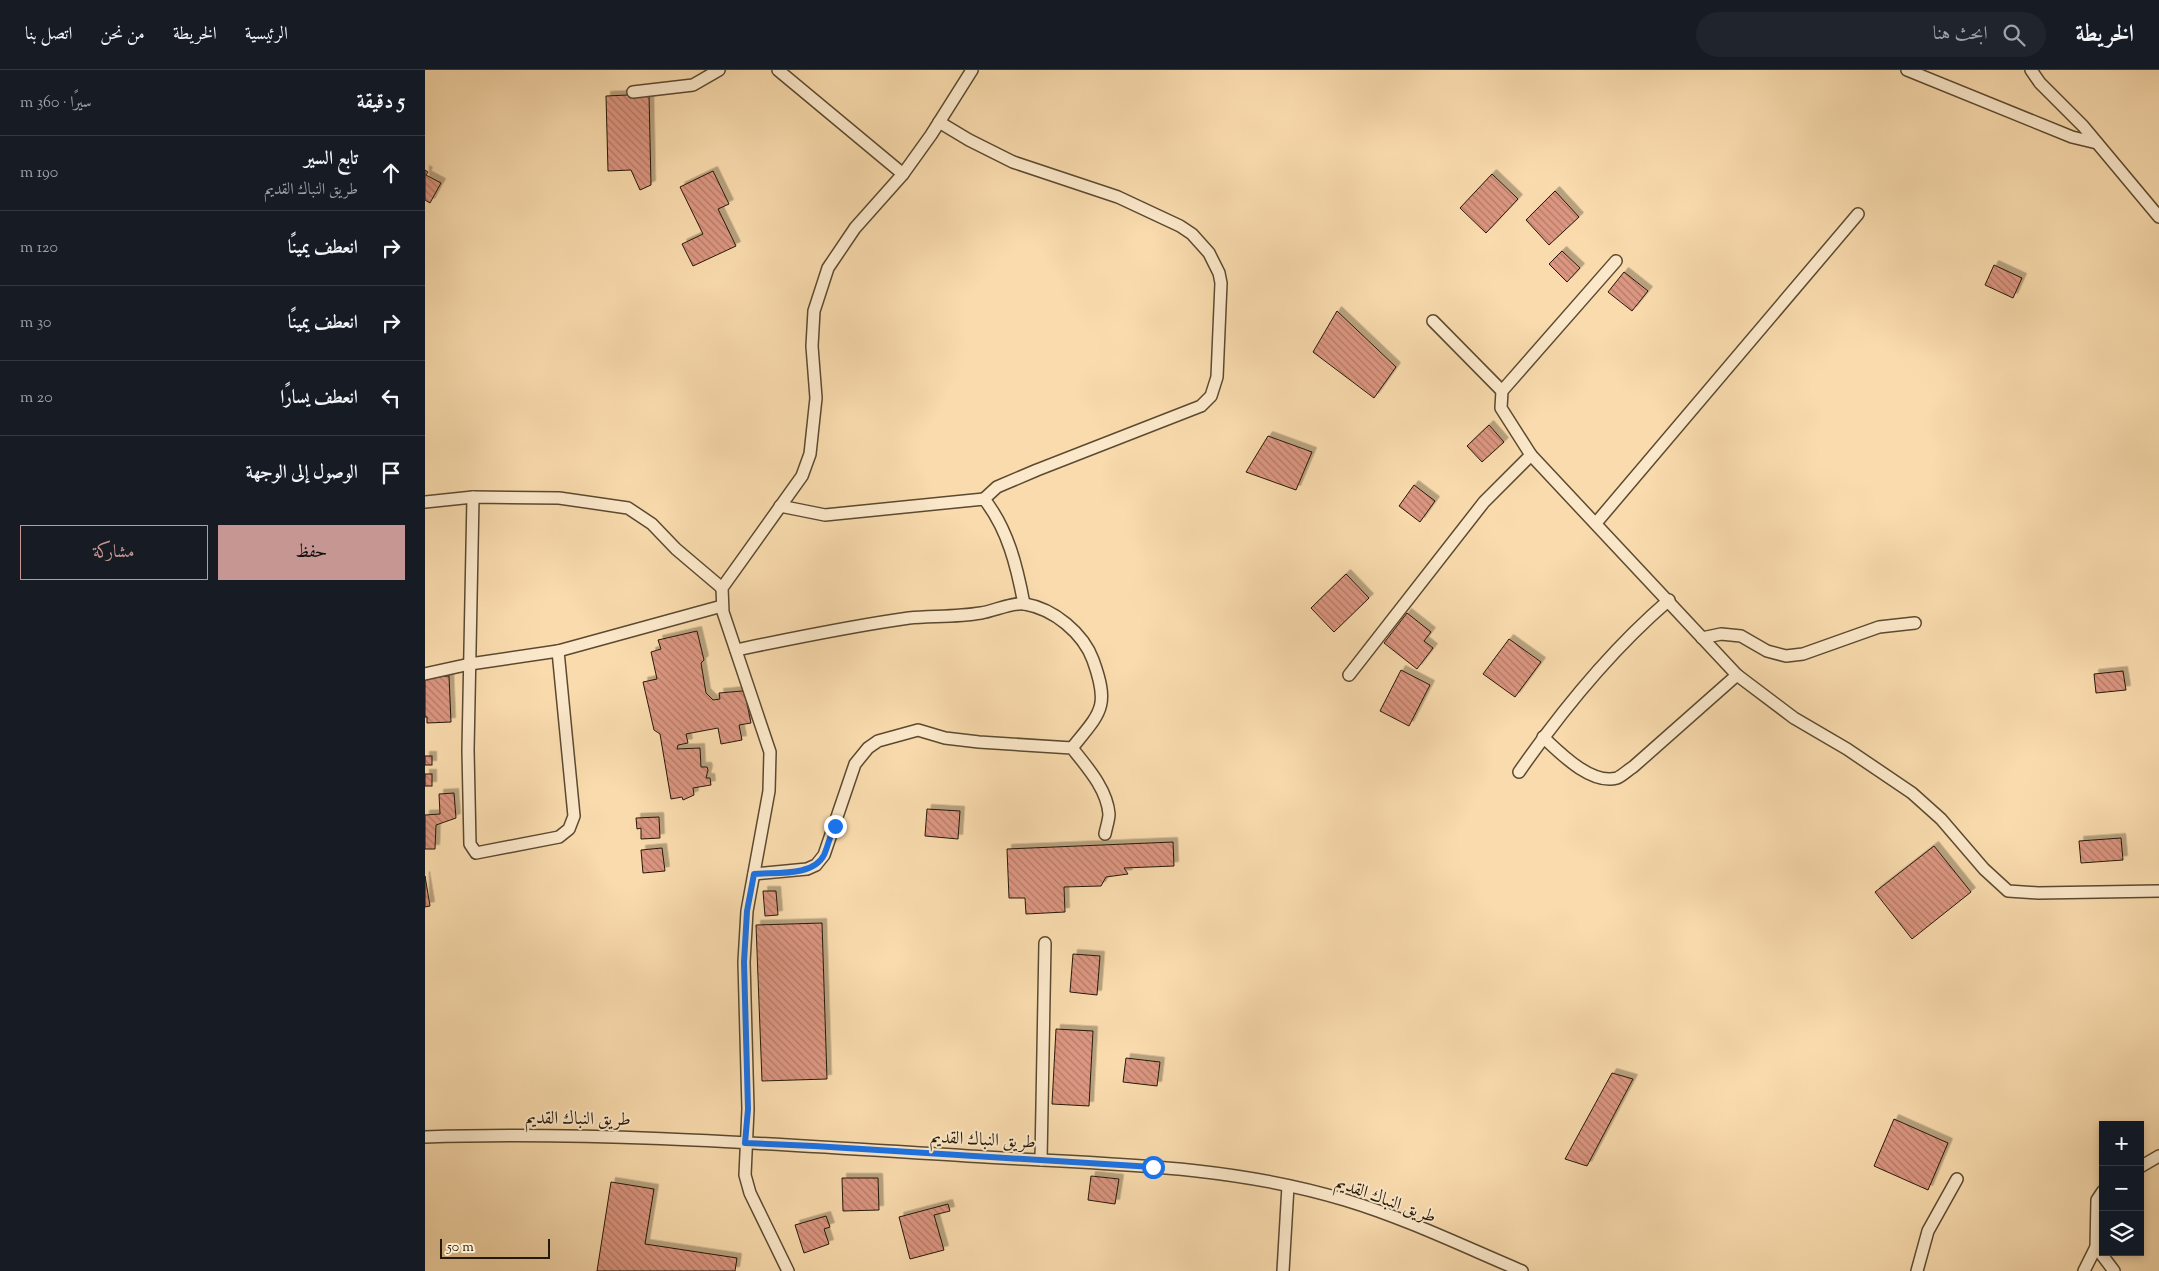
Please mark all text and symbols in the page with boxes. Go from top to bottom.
search box [1696,12,2046,57]
text: الخريطة [2076,18,2134,52]
text: ابحث هنا [1933,21,1988,48]
icon: search [2000,21,2028,49]
text: اتصل بنا [25,22,72,48]
text: من نحن [100,22,145,48]
text: الخريطة [173,22,217,48]
text: الرئيسية [245,22,288,48]
text: 5 دقيقة [357,88,405,118]
text: سيرًا · 360 m [20,92,92,115]
text: تابع السير [304,146,358,173]
icon: ahead [377,159,405,187]
text: 190 m [20,162,58,185]
text: طريق النباك القديم [264,179,358,202]
icon: right [377,234,405,262]
text: انعطف يمينًا [288,235,358,262]
text: 120 m [20,237,58,260]
icon: right [377,309,405,337]
text: انعطف يمينًا [288,310,358,337]
text: 30 m [20,312,51,335]
icon: left [377,384,405,412]
text: انعطف يسارًا [280,385,358,412]
text: 20 m [20,387,53,410]
icon: arrive [377,459,405,487]
text: الوصول إلى الوجهة [246,460,358,487]
button: مشاركة [20,525,208,580]
button: حفظ [218,525,405,580]
route end [824,815,847,838]
street label: طريق النباك القديم [525,1106,631,1135]
map controls [2099,1121,2144,1256]
button: + [2099,1121,2144,1166]
street label: طريق النباك القديم [930,1125,1036,1158]
route start [1142,1156,1165,1179]
button: − [2099,1166,2144,1211]
street label: طريق النباك القديم [1331,1171,1439,1232]
button: layers [2099,1211,2144,1256]
scale bar [440,1236,550,1259]
text: 50 m [447,1238,474,1258]

